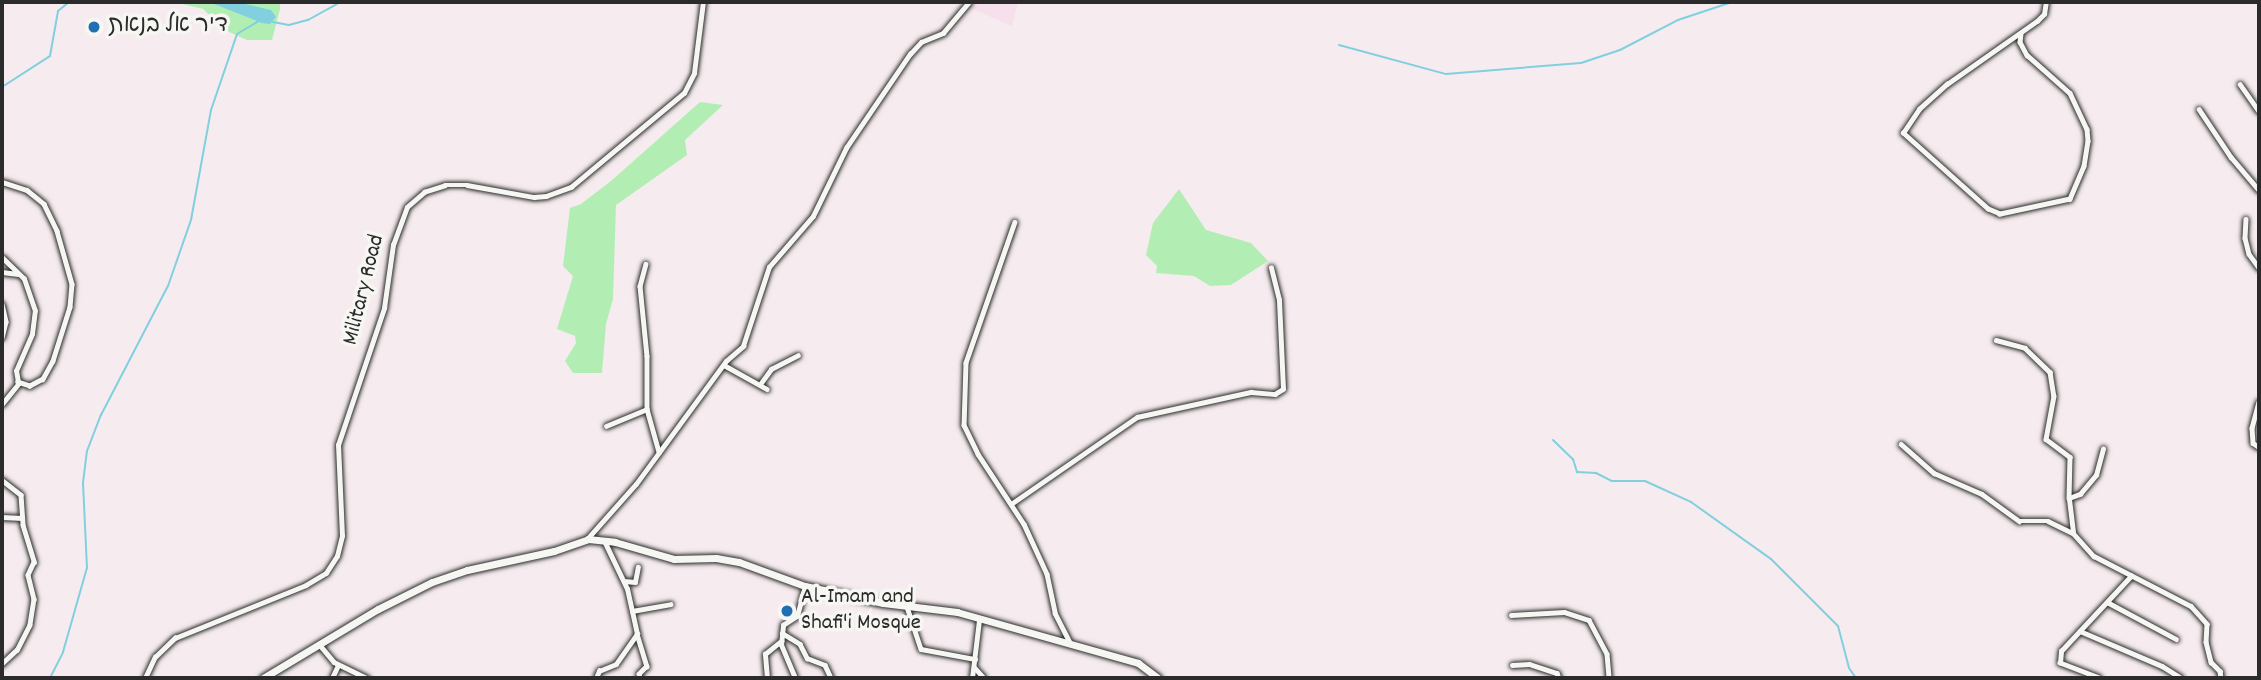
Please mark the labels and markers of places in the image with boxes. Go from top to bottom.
place label: דיר אל בנאת [108,13,228,41]
marker: דיר אל בנאת [86,19,102,35]
place label: Al-Imam and Shafi'i Mosque [801,584,921,638]
marker: Al-Imam and Shafi'i Mosque [779,603,795,619]

